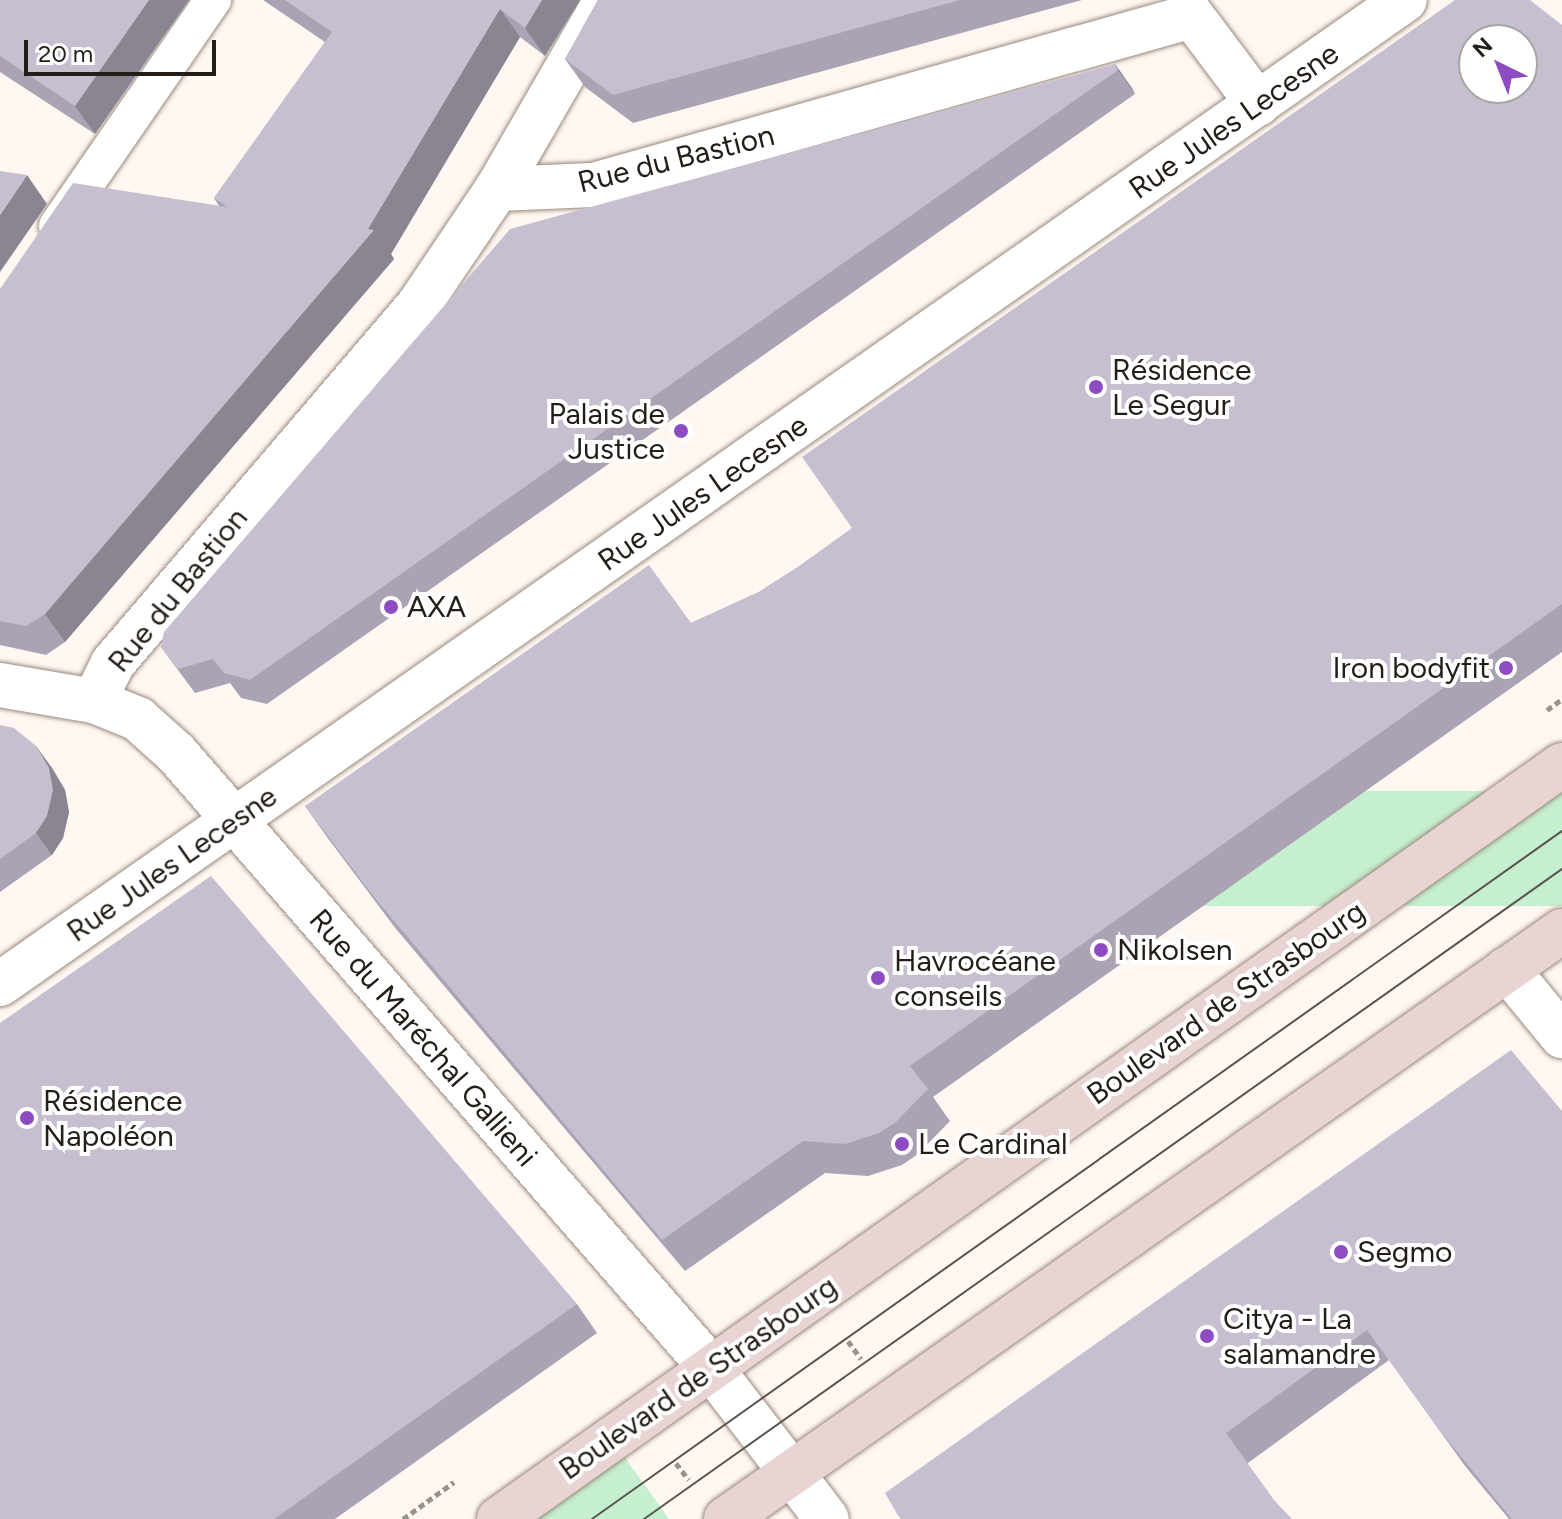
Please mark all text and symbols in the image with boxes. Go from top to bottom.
scale bar [28,24,220,74]
north arrow [1458,24,1538,104]
text: N [1467,32,1498,63]
street label: Rue Jules Lecesne [1122,35,1346,207]
text: 20 m [38,39,93,68]
street label: Rue du Bastion [574,117,778,201]
place label: Résidence Le Segur [1112,352,1251,422]
marker: Résidence Le Segur [1087,378,1105,396]
place label: Palais de Justice [548,396,665,466]
street label: Rue Jules Lecesne [591,407,815,579]
marker: Palais de Justice [672,422,690,440]
street label: Rue du Bastion [101,501,255,679]
place label: AXA [407,589,466,625]
marker: AXA [382,598,400,616]
place label: Iron bodyfit [1332,650,1490,686]
marker: Iron bodyfit [1497,659,1515,677]
street label: Rue Jules Lecesne [60,778,284,950]
street label: Boulevard de Strasbourg [1080,893,1372,1113]
street label: Rue du Maréchal Gallieni [302,902,544,1174]
place label: Nikolsen [1117,932,1233,968]
marker: Nikolsen [1092,941,1110,959]
place label: Havrocéane conseils [894,943,1056,1014]
marker: Havrocéane conseils [869,969,887,987]
place label: Résidence Napoléon [43,1083,182,1154]
marker: Résidence Napoléon [18,1109,36,1127]
place label: Le Cardinal [918,1126,1068,1162]
marker: Le Cardinal [893,1135,911,1153]
place label: Segmo [1357,1234,1452,1270]
marker: Segmo [1332,1243,1350,1261]
street label: Boulevard de Strasbourg [552,1268,844,1488]
place label: Citya - La salamandre [1223,1301,1376,1372]
marker: Citya - La salamandre [1198,1327,1216,1345]

